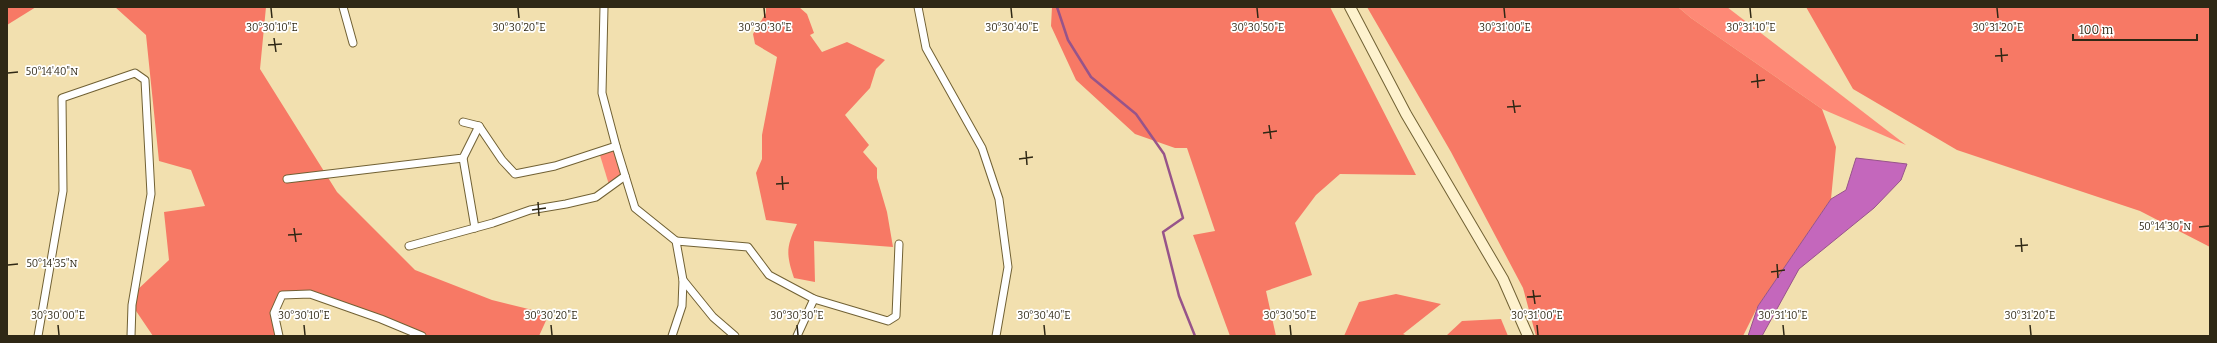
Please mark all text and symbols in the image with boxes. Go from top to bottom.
scale bar [2073,16,2197,42]
text: 30°30'10"E [246,22,298,34]
text: 30°30'20"E [493,22,545,34]
text: 30°30'30"E [739,22,791,34]
text: 30°30'40"E [985,22,1039,34]
text: 30°30'50"E [1232,22,1284,34]
text: 30°31'00"E [1479,22,1531,34]
text: 30°31'10"E [1727,22,1775,34]
text: 30°31'20"E [1973,22,2023,34]
text: 100 m [2079,23,2114,37]
text: 50°14'40"N [26,66,78,78]
text: 50°14'30"N [2139,221,2191,233]
text: 50°14'35"N [26,258,78,270]
text: 30°30'00"E [31,310,85,322]
text: 30°30'10"E [278,310,330,322]
text: 30°30'20"E [525,310,577,322]
text: 30°30'30"E [771,310,823,322]
text: 30°30'40"E [1017,310,1071,322]
text: 30°30'50"E [1264,310,1316,322]
text: 30°31'00"E [1511,310,1563,322]
text: 30°31'10"E [1759,310,1807,322]
text: 30°31'20"E [2005,310,2055,322]

